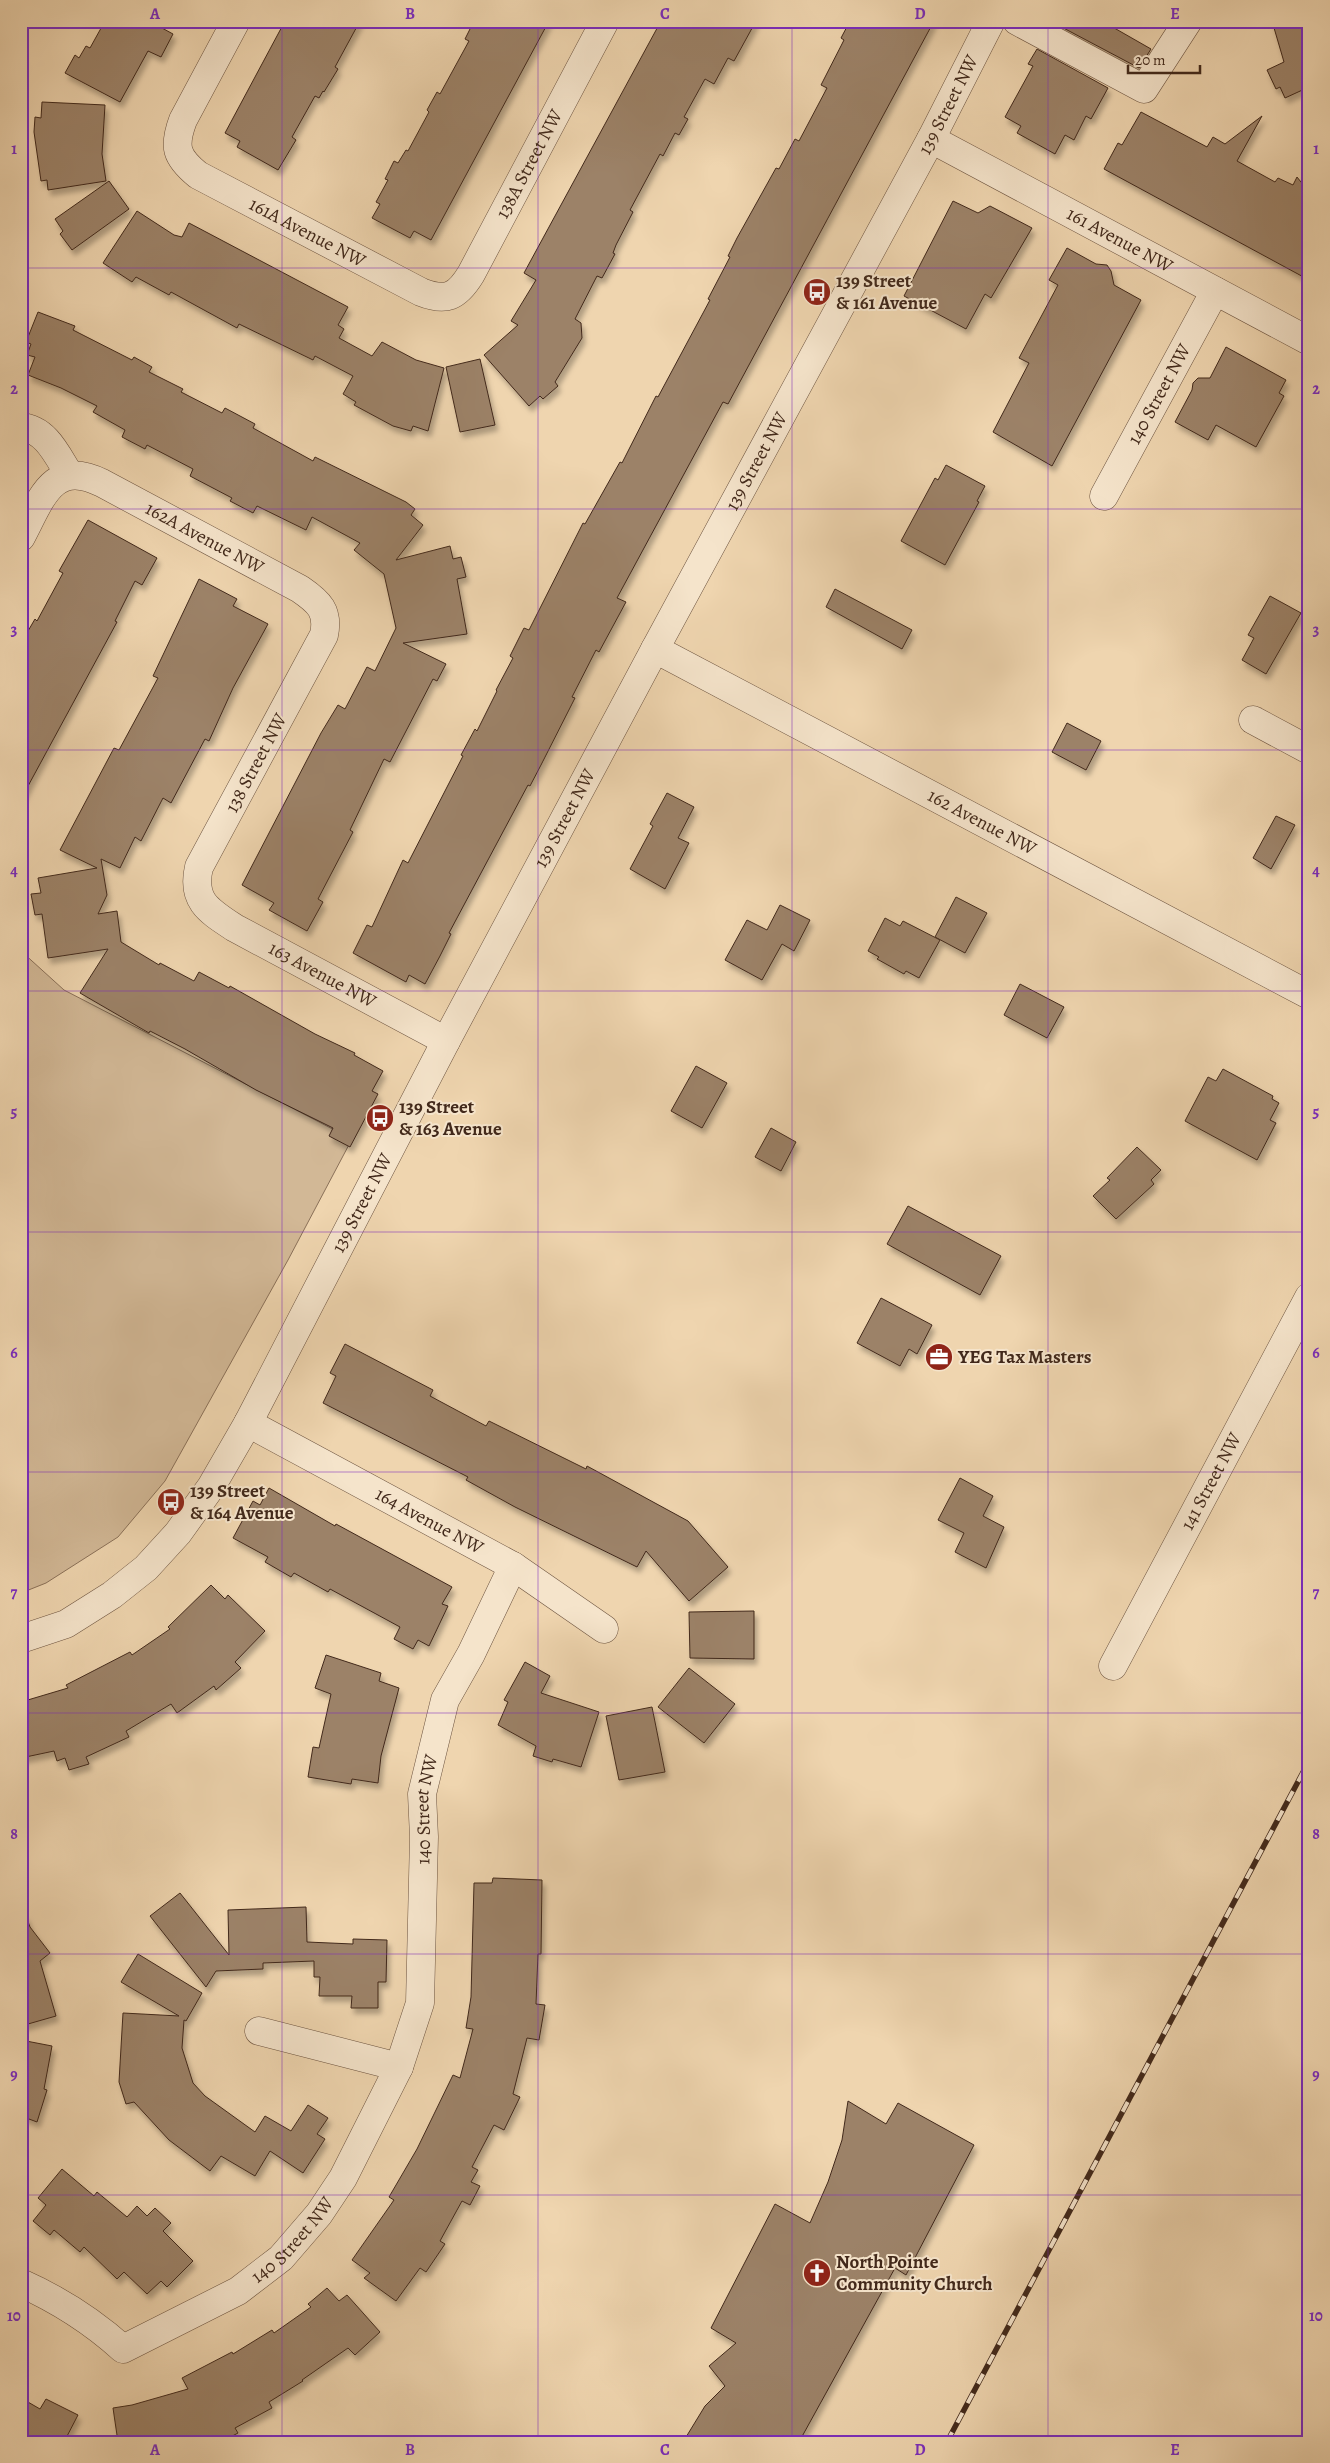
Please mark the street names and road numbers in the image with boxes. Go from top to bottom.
street label: 139 Street NW [912,50,985,159]
street label: 138A Street NW [490,105,569,223]
street label: 161A Avenue NW [245,191,371,274]
street label: 161 Avenue NW [1062,201,1178,279]
street label: 140 Street NW [1121,339,1197,449]
street label: 139 Street NW [719,407,794,515]
street label: 162A Avenue NW [141,496,269,580]
street label: 138 Street NW [219,708,293,817]
street label: 139 Street NW [528,764,602,872]
street label: 162 Avenue NW [923,783,1041,862]
street label: 163 Avenue NW [264,935,381,1014]
street label: 139 Street NW [325,1148,399,1257]
street label: 141 Street NW [1174,1428,1248,1535]
street label: 164 Avenue NW [371,1481,488,1561]
street label: 140 Street NW [409,1751,444,1865]
street label: 140 Street NW [246,2191,340,2289]

